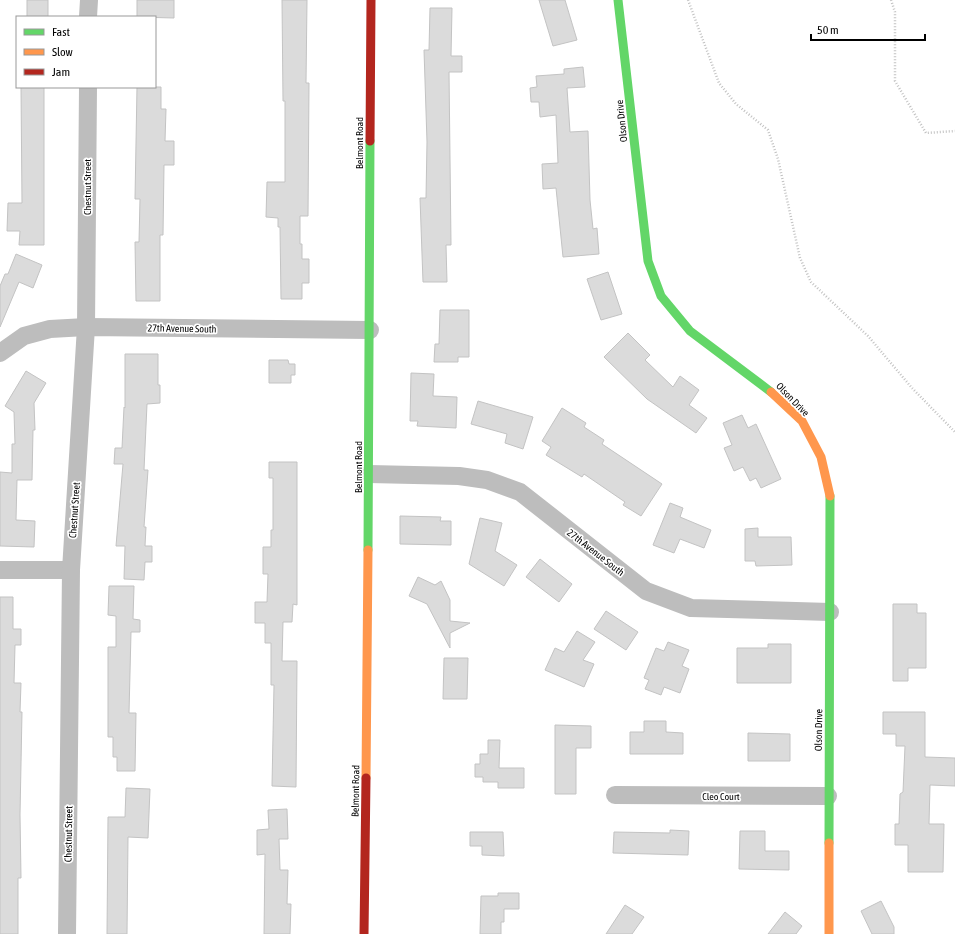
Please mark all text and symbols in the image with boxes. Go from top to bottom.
legend [16,16,156,88]
scale bar [811,16,925,42]
text: 50 m [817,23,839,37]
text: Fast [52,25,70,39]
text: Slow [52,45,73,59]
text: Jam [52,65,70,79]
street label: Olson Drive [614,99,629,143]
street label: Belmont Road [354,117,365,169]
street label: Chestnut Street [82,159,93,215]
street label: 27th Avenue South [147,322,217,335]
street label: Olson Drive [774,380,812,419]
street label: Belmont Road [353,441,364,493]
street label: Chestnut Street [67,482,82,538]
street label: 27th Avenue South [565,527,626,578]
street label: Olson Drive [813,708,824,751]
street label: Belmont Road [350,765,361,817]
street label: Cleo Court [702,791,740,802]
street label: Chestnut Street [63,806,74,862]

